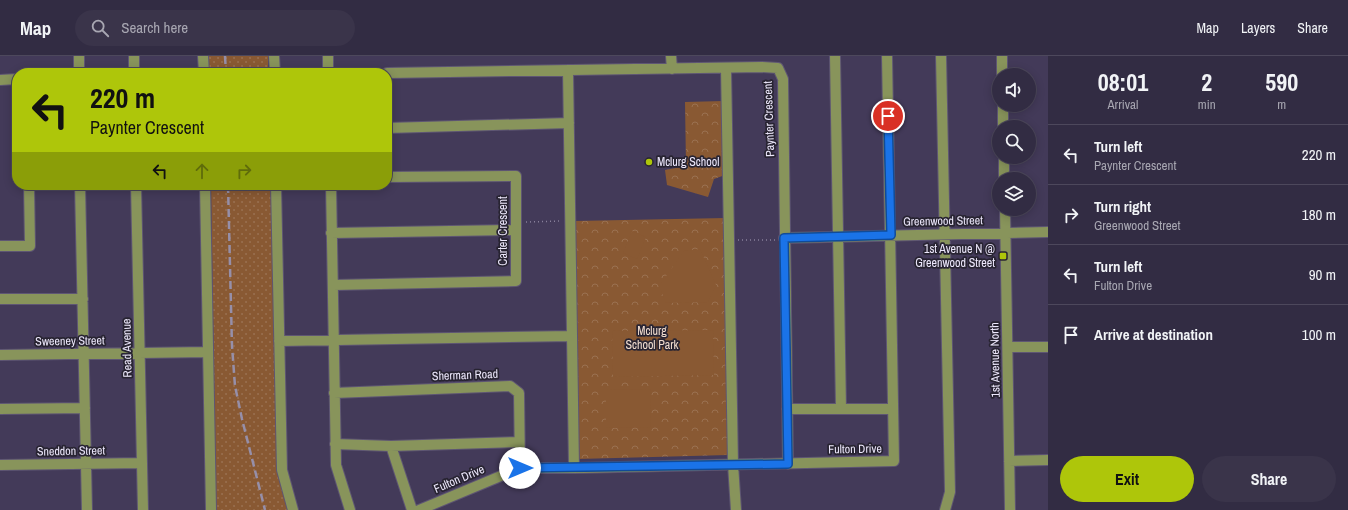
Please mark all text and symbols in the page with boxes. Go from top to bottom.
search box [75,10,355,46]
text: Map [20,15,51,41]
icon: search [89,17,111,39]
text: Search here [121,17,188,38]
text: Map [1197,19,1219,37]
text: Layers [1241,19,1275,37]
text: Share [1297,19,1328,37]
text: 08:01 [1098,66,1148,98]
text: 2 [1201,66,1212,98]
text: 590 [1265,66,1298,98]
map controls [992,68,1036,216]
button: sound [992,68,1036,112]
text: 220 m [90,79,155,117]
street label: Paynter Crescent [760,80,778,157]
icon: left [24,84,76,136]
text: Arrival [1108,96,1138,113]
text: min [1198,96,1216,113]
text: m [1277,96,1286,113]
pin [871,99,905,133]
icon: arrive [877,105,899,127]
text: Paynter Crescent [90,115,204,140]
button: search [992,120,1036,164]
text: Turn left [1094,136,1142,157]
icon: left [1060,144,1082,166]
text: 220 m [1302,144,1336,165]
place label: Mclurg School [657,154,719,170]
marker: Mclurg School [644,157,654,167]
text: Paynter Crescent [1094,157,1176,174]
icon: left [149,160,171,182]
icon: ahead [191,160,213,182]
icon: right [233,160,255,182]
button: layers [992,172,1036,216]
street label: Carter Crescent [495,196,511,266]
text: Turn right [1094,196,1151,217]
icon: right [1060,204,1082,226]
text: 180 m [1302,204,1336,225]
street label: Greenwood Street [903,212,983,230]
text: Greenwood Street [1094,217,1181,234]
place label: 1st Avenue N @ Greenwood Street [915,241,995,271]
marker: 1st Avenue N @ Greenwood Street [998,251,1008,261]
text: Turn left [1094,256,1142,277]
icon: left [1060,264,1082,286]
text: 90 m [1309,264,1336,285]
text: Fulton Drive [1094,277,1152,294]
street label: Read Avenue [118,318,136,378]
street label: 1st Avenue North [986,322,1004,398]
park label: Mclurg School Park [625,323,679,353]
icon: arrive [1060,324,1082,346]
text: Arrive at destination [1094,324,1213,345]
text: 100 m [1302,324,1336,345]
street label: Sweeney Street [35,332,105,350]
street label: Sherman Road [432,366,498,384]
street label: Fulton Drive [828,441,882,457]
street label: Sneddon Street [37,442,106,460]
position arrow [499,447,541,489]
button: Exit [1060,456,1194,502]
button: Share [1202,456,1336,502]
street label: Fulton Drive [431,461,487,497]

